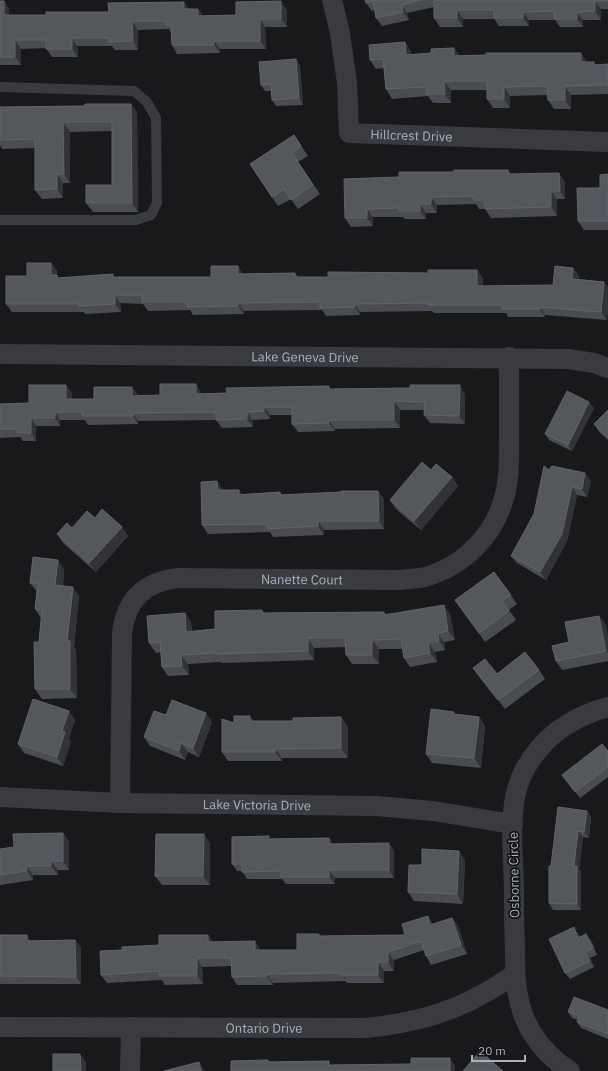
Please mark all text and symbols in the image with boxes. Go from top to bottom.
street label: Hillcrest Drive [370,125,453,145]
street label: Lake Geneva Drive [251,348,359,366]
street label: Nanette Court [261,570,343,588]
street label: Lake Victoria Drive [203,795,311,814]
street label: Osborne Circle [505,832,523,918]
street label: Ontario Drive [226,1019,302,1036]
scale bar [472,1037,525,1063]
text: 20 m [478,1043,506,1058]

